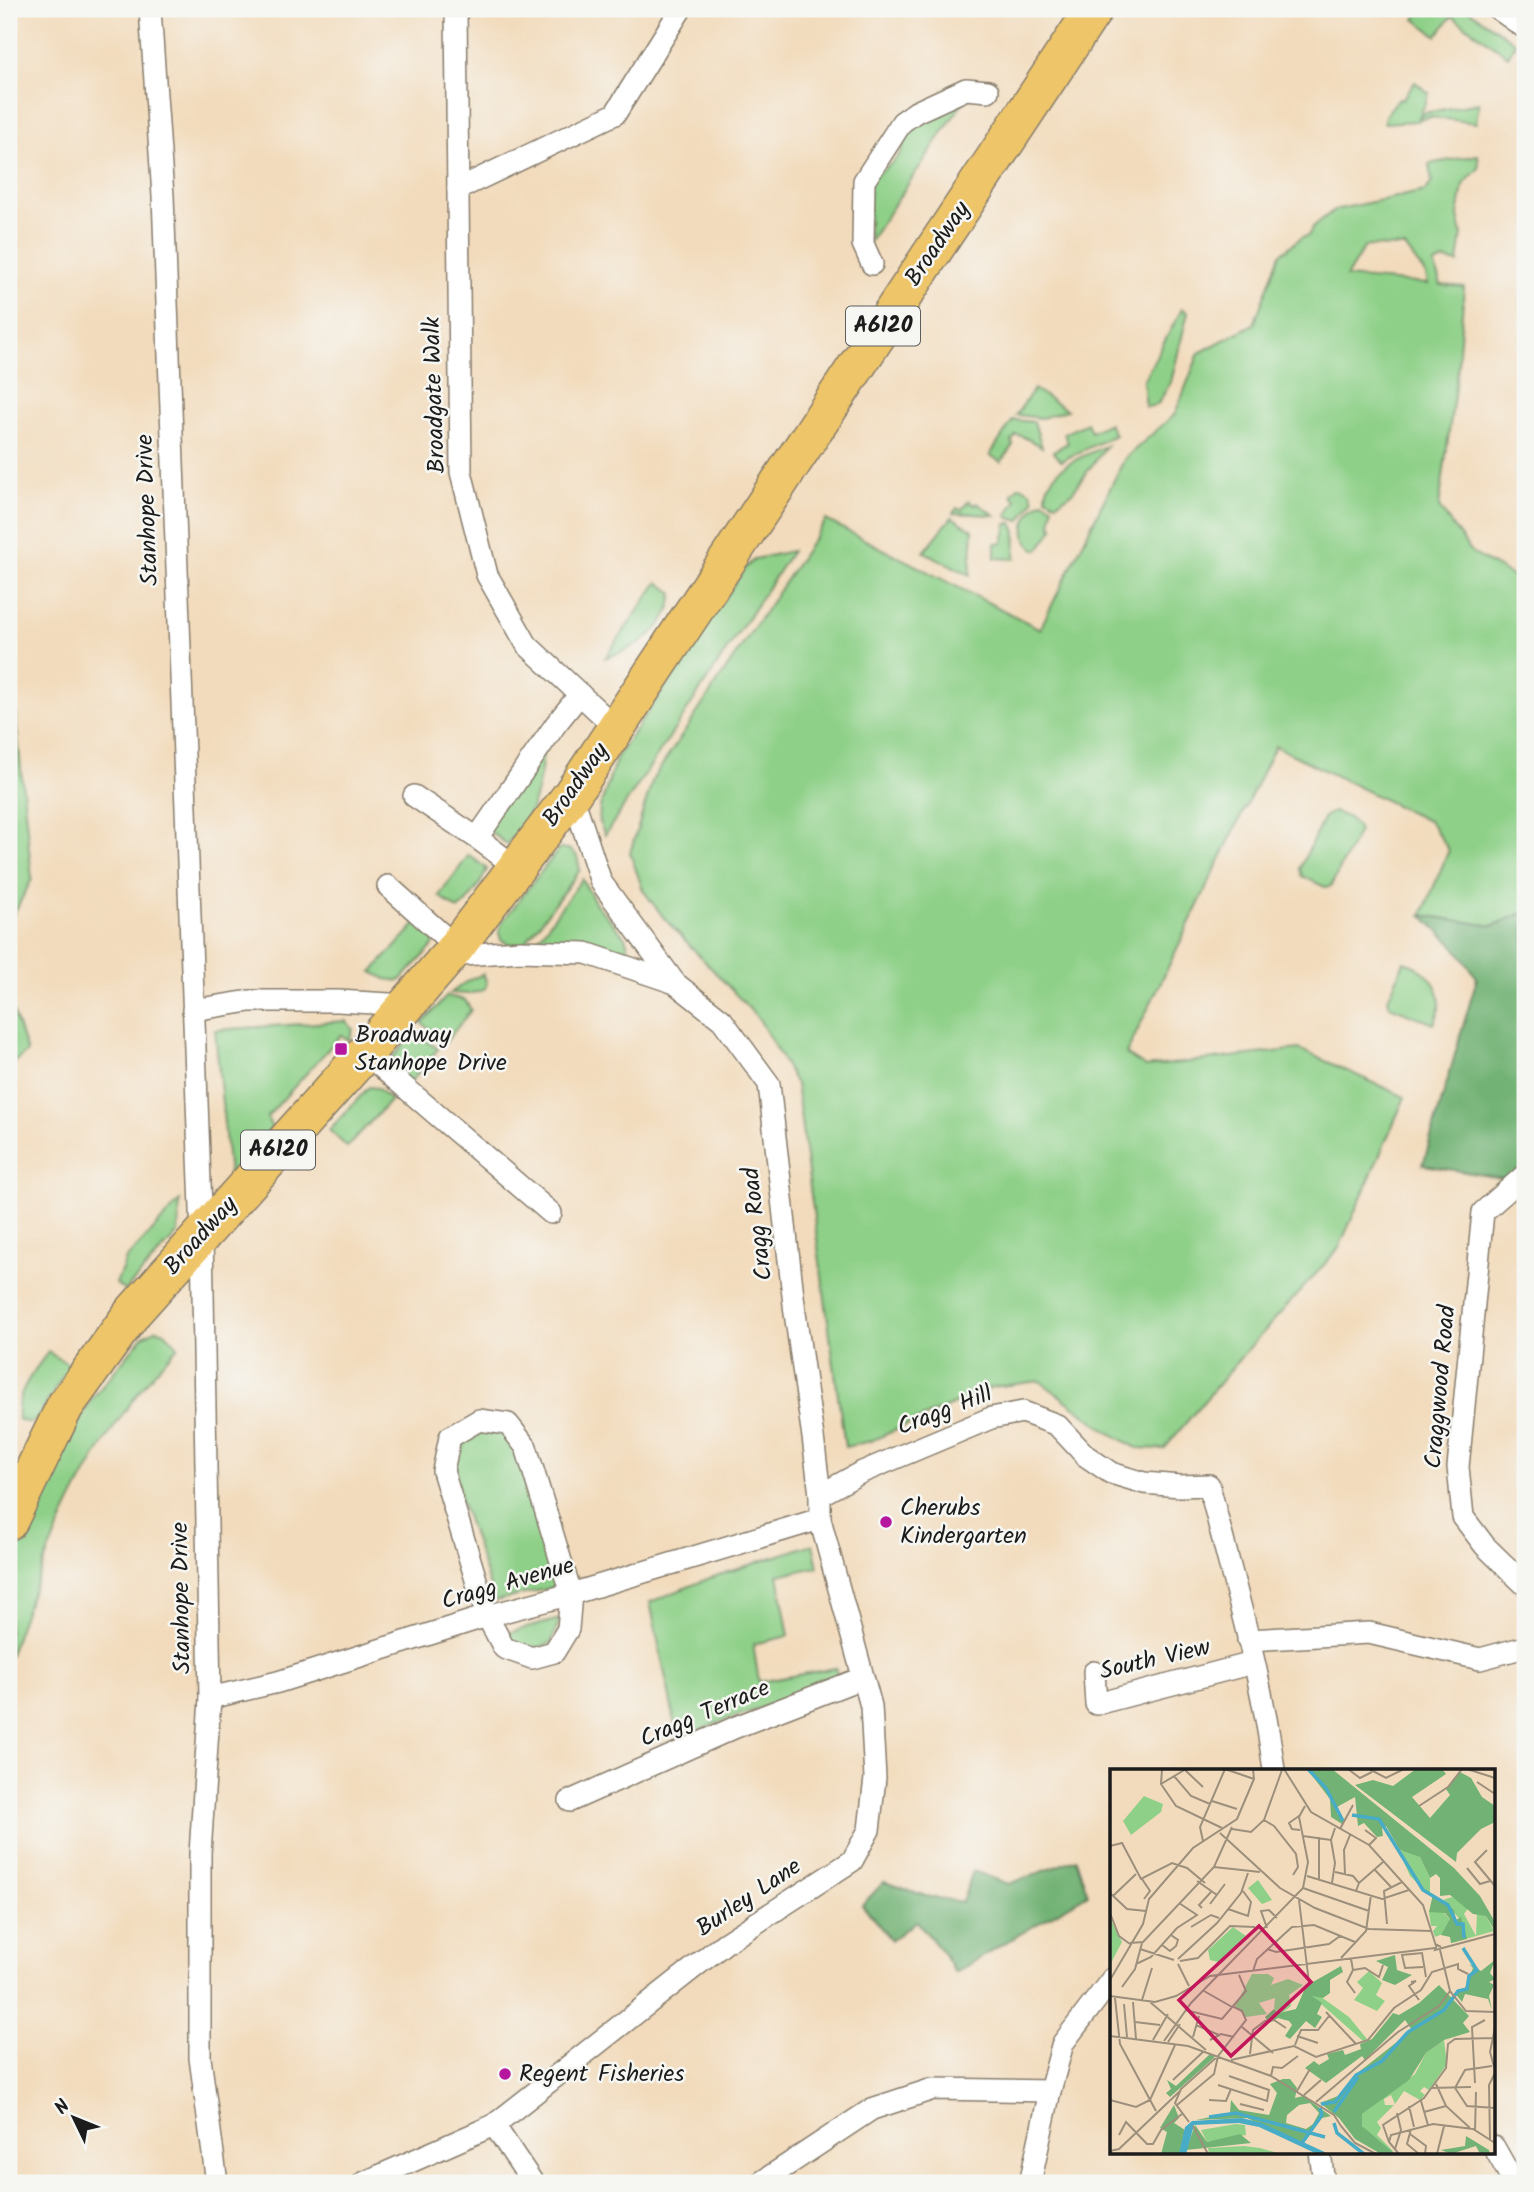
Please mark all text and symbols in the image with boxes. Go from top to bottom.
street label: Broadway [895,193,981,295]
road number: A6120 [846,306,920,346]
street label: Broadgate Walk [413,315,457,474]
street label: Stanhope Drive [126,433,170,587]
street label: Broadway [532,734,620,836]
place label: Broadway Stanhope Drive [355,1016,507,1083]
marker: Broadway Stanhope Drive [333,1041,349,1057]
road number: A6120 [241,1130,315,1170]
street label: Cragg Road [732,1164,784,1283]
street label: Broadway [154,1187,248,1285]
street label: Craggwood Road [1414,1303,1468,1470]
street label: Cragg Hill [892,1375,999,1447]
place label: Cherubs Kindergarten [900,1489,1027,1556]
marker: Cherubs Kindergarten [878,1514,894,1530]
street label: Stanhope Drive [161,1522,203,1674]
street label: Cragg Avenue [437,1546,579,1622]
street label: South View [1096,1628,1215,1692]
street label: Cragg Terrace [634,1669,776,1759]
inset map [1110,1769,1496,2154]
street label: Burley Lane [688,1848,810,1948]
place label: Regent Fisheries [519,2055,685,2094]
marker: Regent Fisheries [497,2066,513,2082]
north arrow [38,2084,108,2154]
text: N [48,2093,78,2122]

